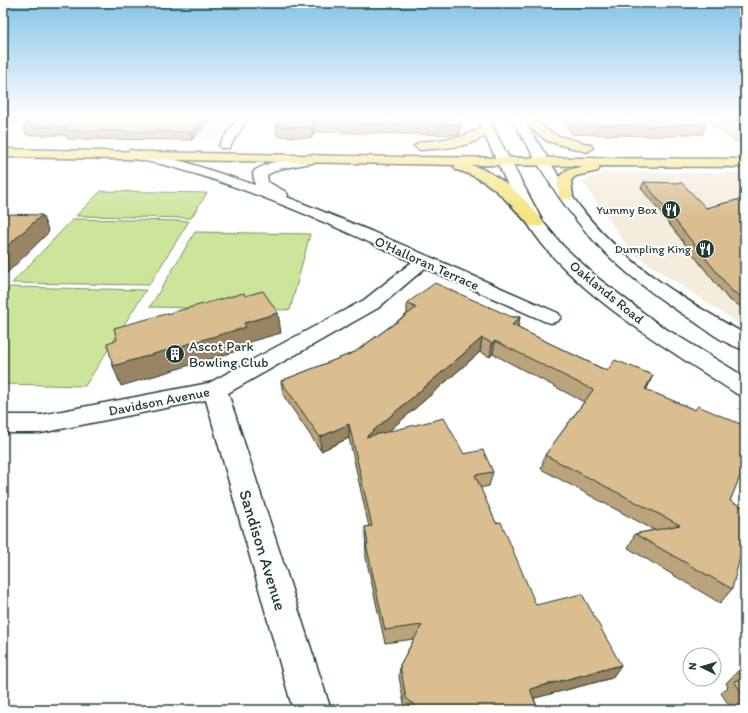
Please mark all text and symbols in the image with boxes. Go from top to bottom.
restaurant icon: Yummy Box [660,199,682,221]
place label: Yummy Box [596,203,657,217]
street label: O'Halloran Terrace [372,233,482,294]
restaurant icon: Dumpling King [694,238,716,260]
place label: Dumpling King [615,242,692,256]
street label: Oaklands Road [566,257,648,328]
place label: Ascot Park Bowling Club [189,338,269,371]
building icon: Ascot Park Bowling Club [164,343,186,365]
street label: Davidson Avenue [107,383,211,420]
street label: Sandison Avenue [235,487,291,613]
north arrow [682,647,722,687]
text: N [686,662,699,670]

